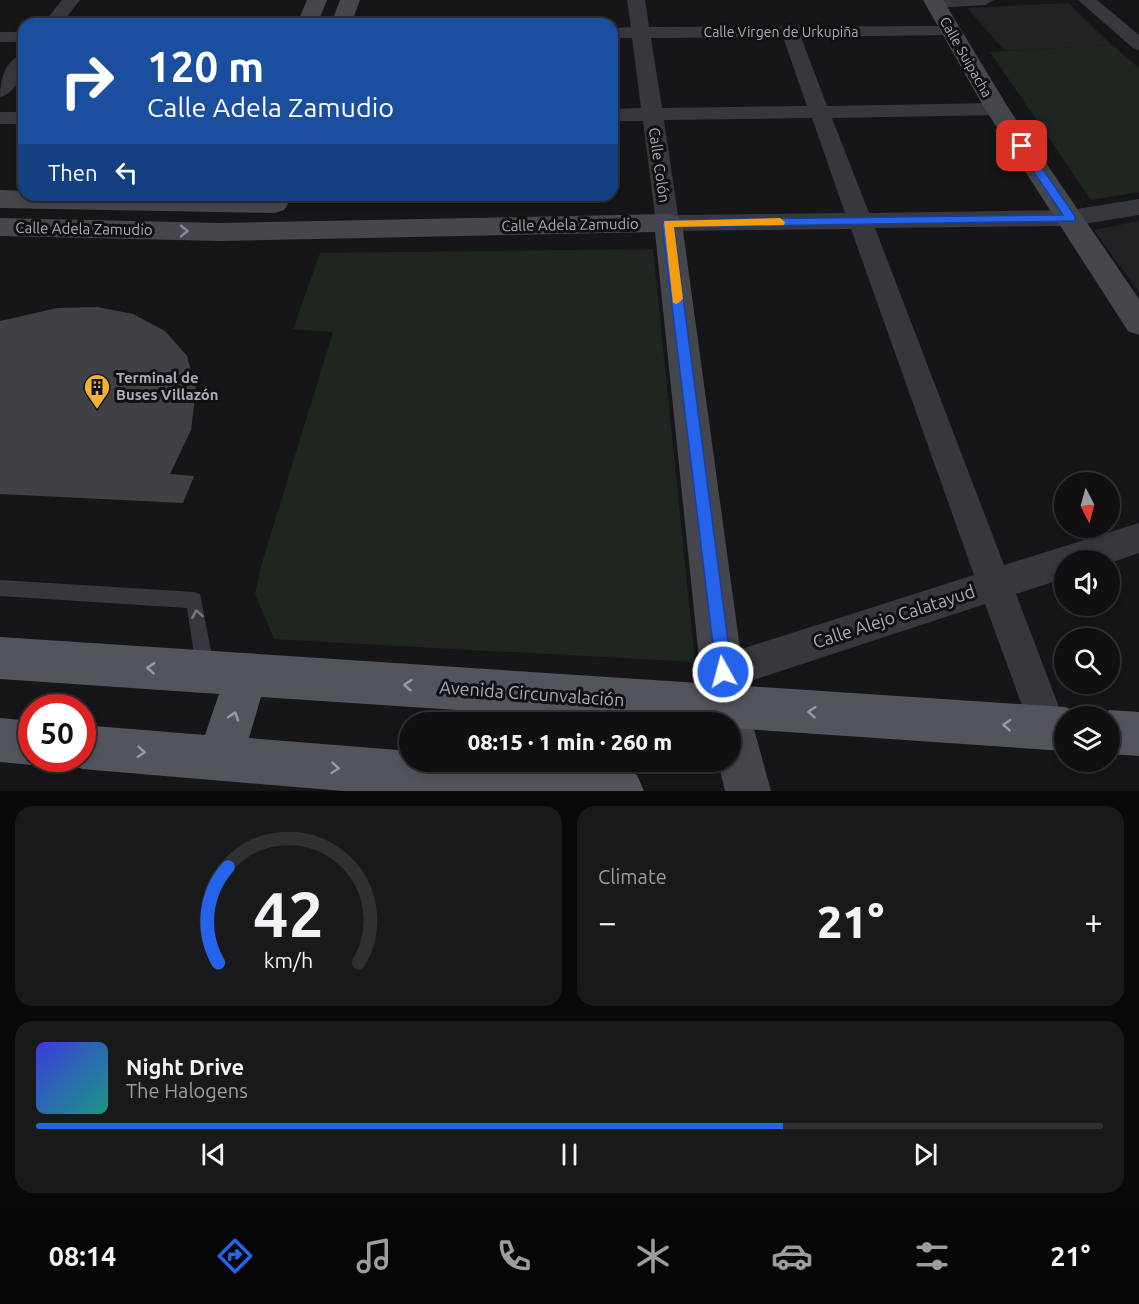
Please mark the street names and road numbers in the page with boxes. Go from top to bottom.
street label: Calle Suipacha [937,14,995,100]
street label: Calle Virgen de Urkupiña [704,24,858,40]
street label: Calle Colón [646,126,673,204]
street label: Calle Adela Zamudio [501,215,639,234]
street label: Calle Adela Zamudio [15,219,153,238]
street label: Calle Alejo Calatayud [810,580,977,652]
street label: Avenida Circunvalación [439,677,625,709]

